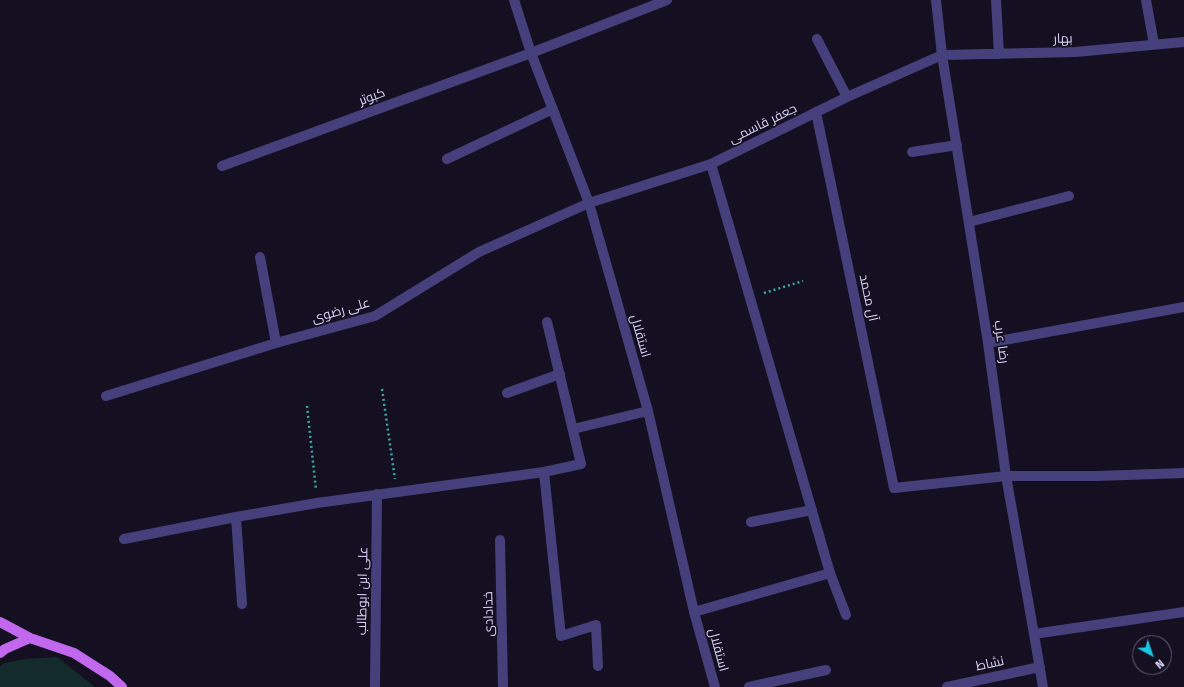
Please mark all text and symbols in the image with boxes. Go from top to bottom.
street label: بهار [1053,31,1073,47]
street label: کبوتر [357,85,387,109]
street label: جعفر قاسمی [726,101,800,147]
street label: آل محمد [855,273,881,323]
street label: علی رضوی [310,295,372,327]
street label: استقلال [626,313,654,359]
street label: رضا عرب [990,320,1012,364]
street label: علی ابن ابوطالب [354,547,372,635]
street label: خدادادی [481,591,497,637]
street label: استقلال [705,627,731,673]
north arrow [1132,635,1172,675]
street label: نشاط [974,653,1006,675]
text: N [1152,656,1166,671]

